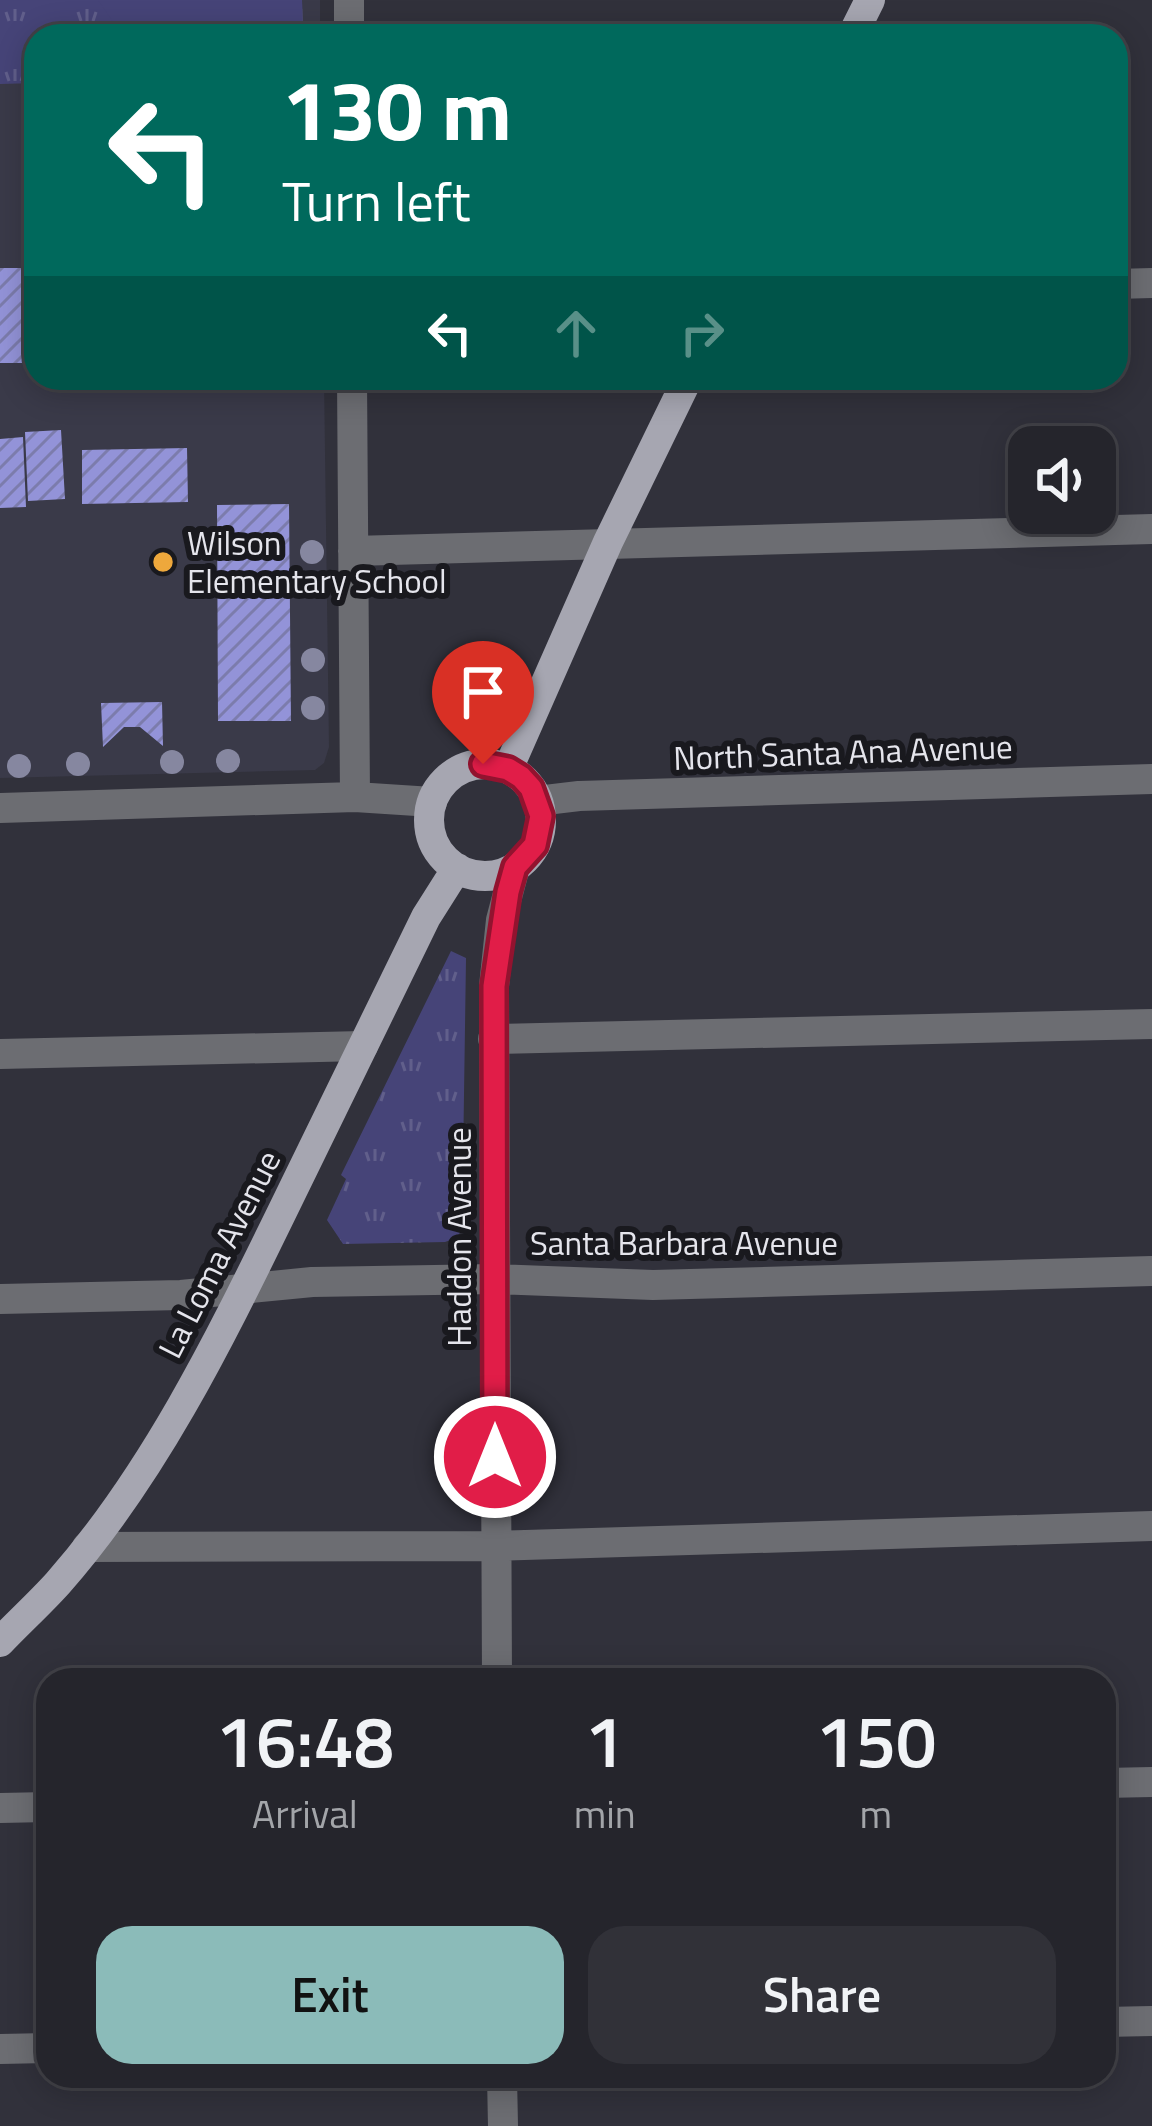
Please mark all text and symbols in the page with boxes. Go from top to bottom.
text: 130 m [282,45,512,173]
icon: left [84,72,240,228]
text: Turn left [282,160,471,242]
icon: left [417,300,483,366]
icon: ahead [543,300,609,366]
icon: right [669,300,735,366]
map controls [1008,426,1116,534]
button: sound [1008,426,1116,534]
place label: Wilson Elementary School [187,518,447,606]
marker: Wilson Elementary School [150,549,176,575]
pin [432,641,534,764]
icon: arrive [450,659,516,725]
street label: North Santa Ana Avenue [673,721,1013,783]
street label: Haddon Avenue [434,1127,484,1347]
street label: La Loma Avenue [145,1141,293,1367]
street label: Santa Barbara Avenue [530,1218,838,1268]
position arrow [432,1394,558,1520]
text: 16:48 [216,1685,394,1795]
text: 1 [585,1685,625,1795]
text: 150 [815,1685,936,1795]
text: Arrival [252,1784,358,1843]
text: min [574,1784,636,1843]
text: m [860,1784,892,1843]
button: Exit [96,1926,564,2064]
button: Share [588,1926,1056,2064]

